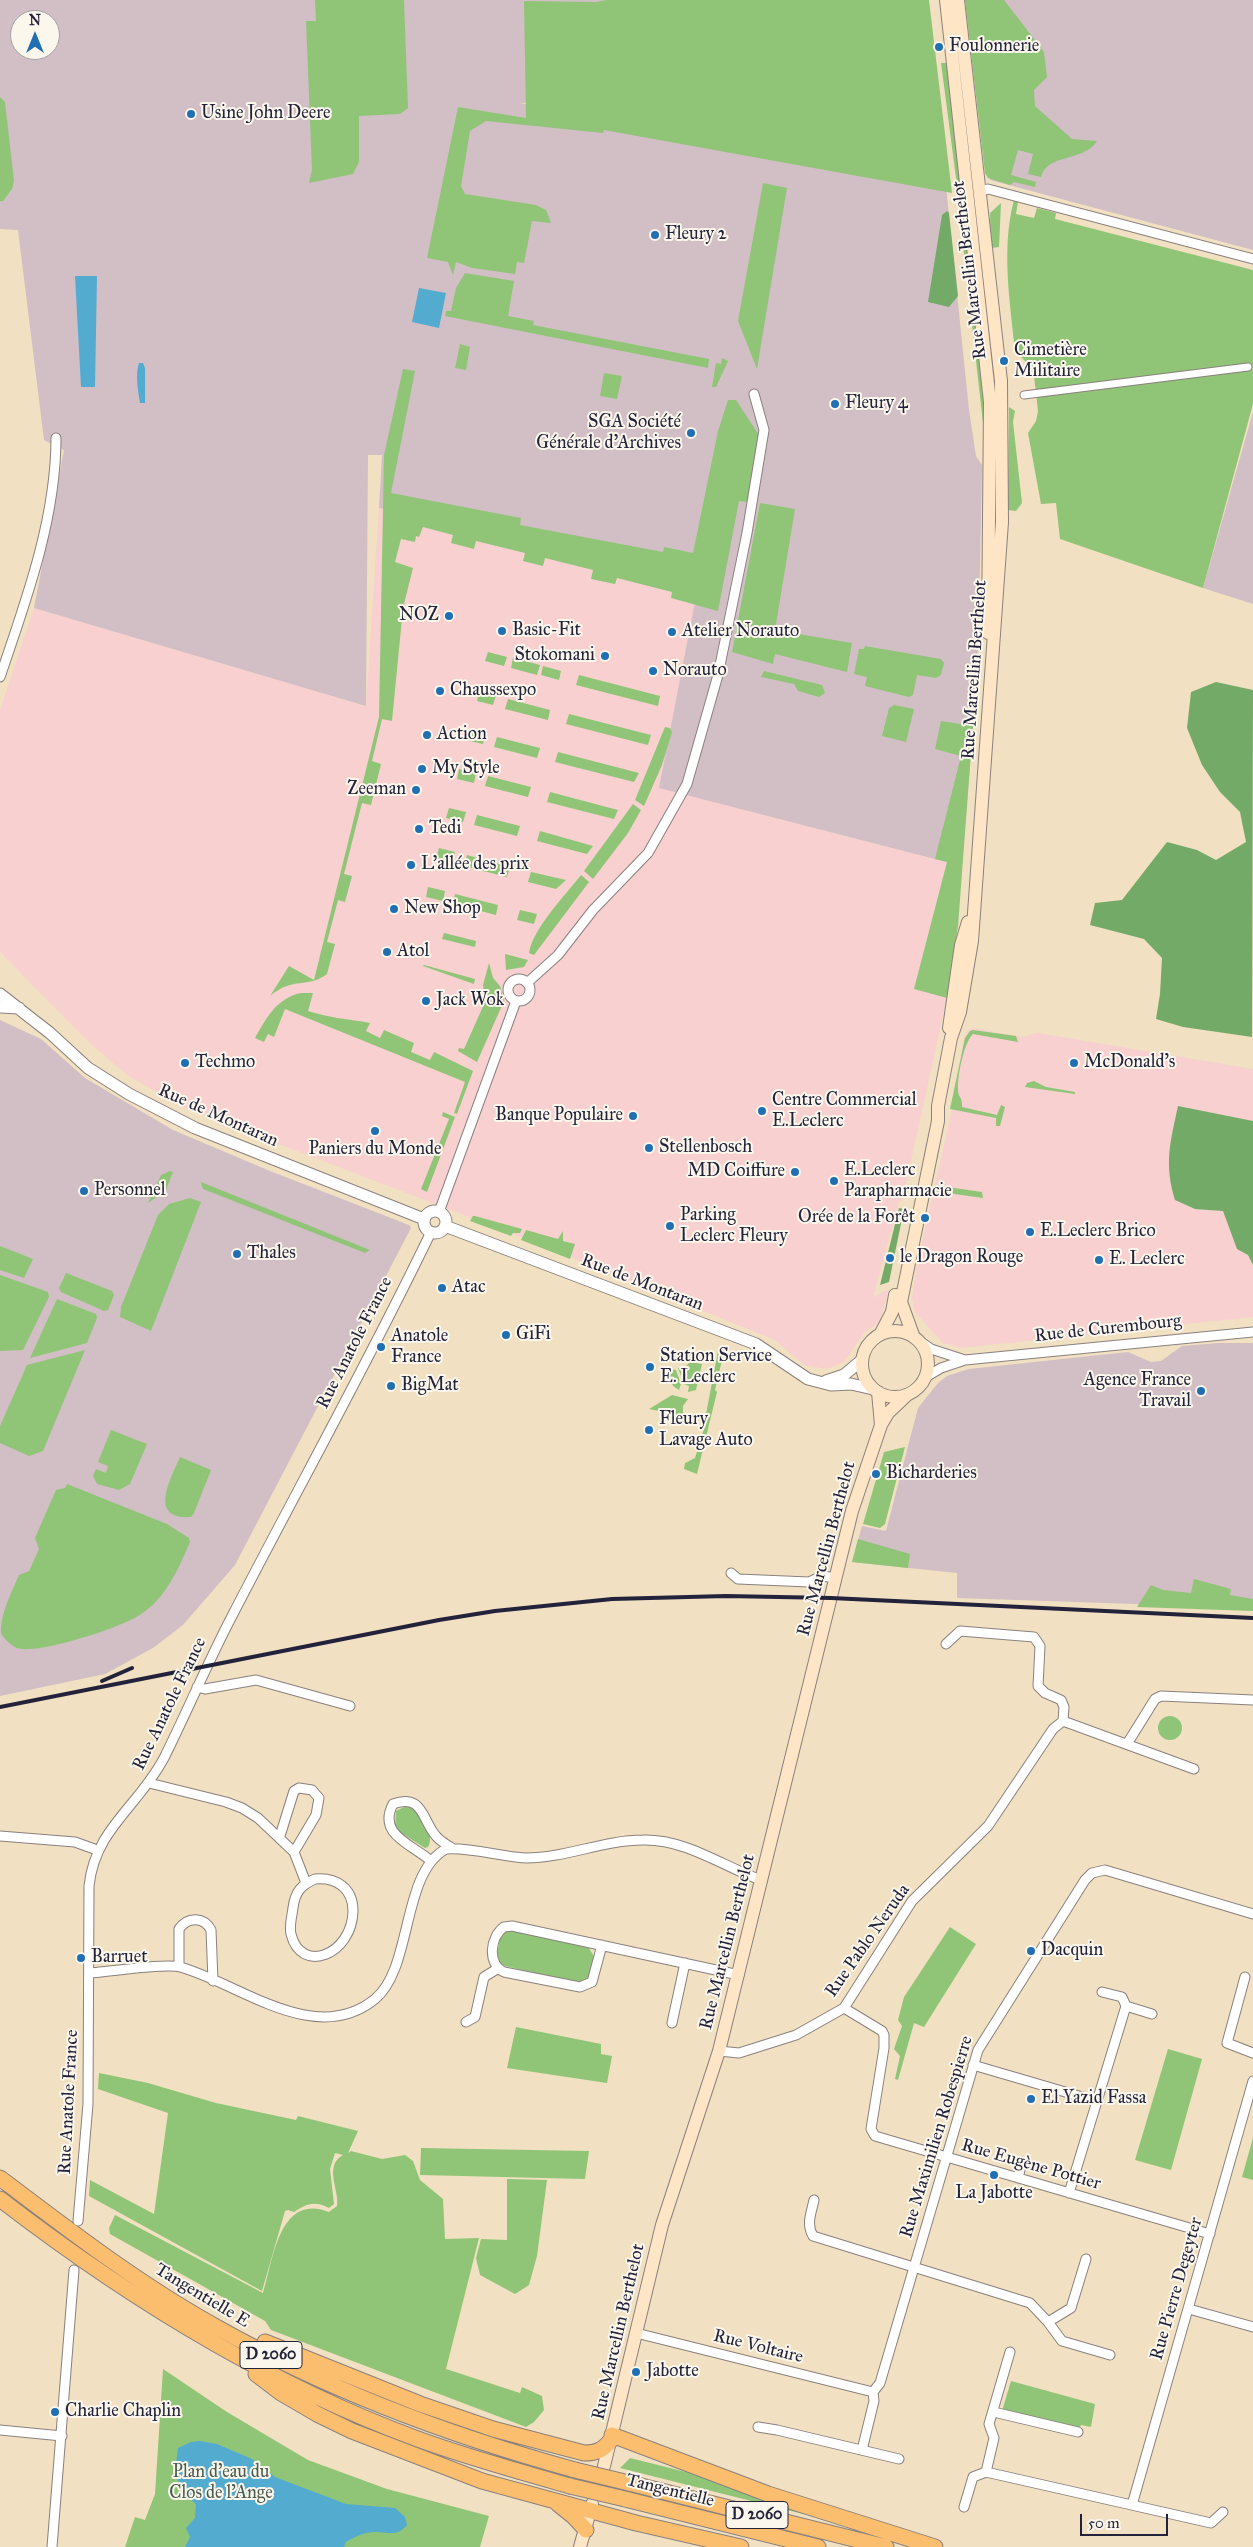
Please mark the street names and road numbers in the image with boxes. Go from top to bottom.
street label: Rue Marcellin Berthelot [948,179,992,361]
street label: Rue Marcellin Berthelot [958,579,992,761]
street label: Rue de Montaran [155,1080,281,1152]
street label: Rue de Montaran [578,1250,706,1316]
street label: Rue Anatole France [312,1273,398,1413]
street label: Rue de Curembourg [1033,1311,1183,1347]
street label: Rue Marcellin Berthelot [793,1459,861,1639]
street label: Rue Anatole France [128,1634,212,1774]
street label: Rue Marcellin Berthelot [696,1852,760,2032]
street label: Rue Pablo Neruda [821,1880,915,2002]
street label: Rue Anatole France [54,2029,84,2175]
street label: Rue Maximilien Robespierre [896,2033,978,2241]
street label: Rue Eugène Pottier [959,2135,1103,2195]
street label: Rue Pierre Degeyter [1146,2215,1208,2363]
street label: Rue Marcellin Berthelot [588,2242,650,2422]
street label: Tangentielle E [151,2259,253,2333]
street label: Rue Voltaire [711,2325,805,2369]
road number: D 2060 [240,2342,302,2368]
street label: Tangentielle [624,2470,716,2512]
road number: D 2060 [726,2502,788,2528]

